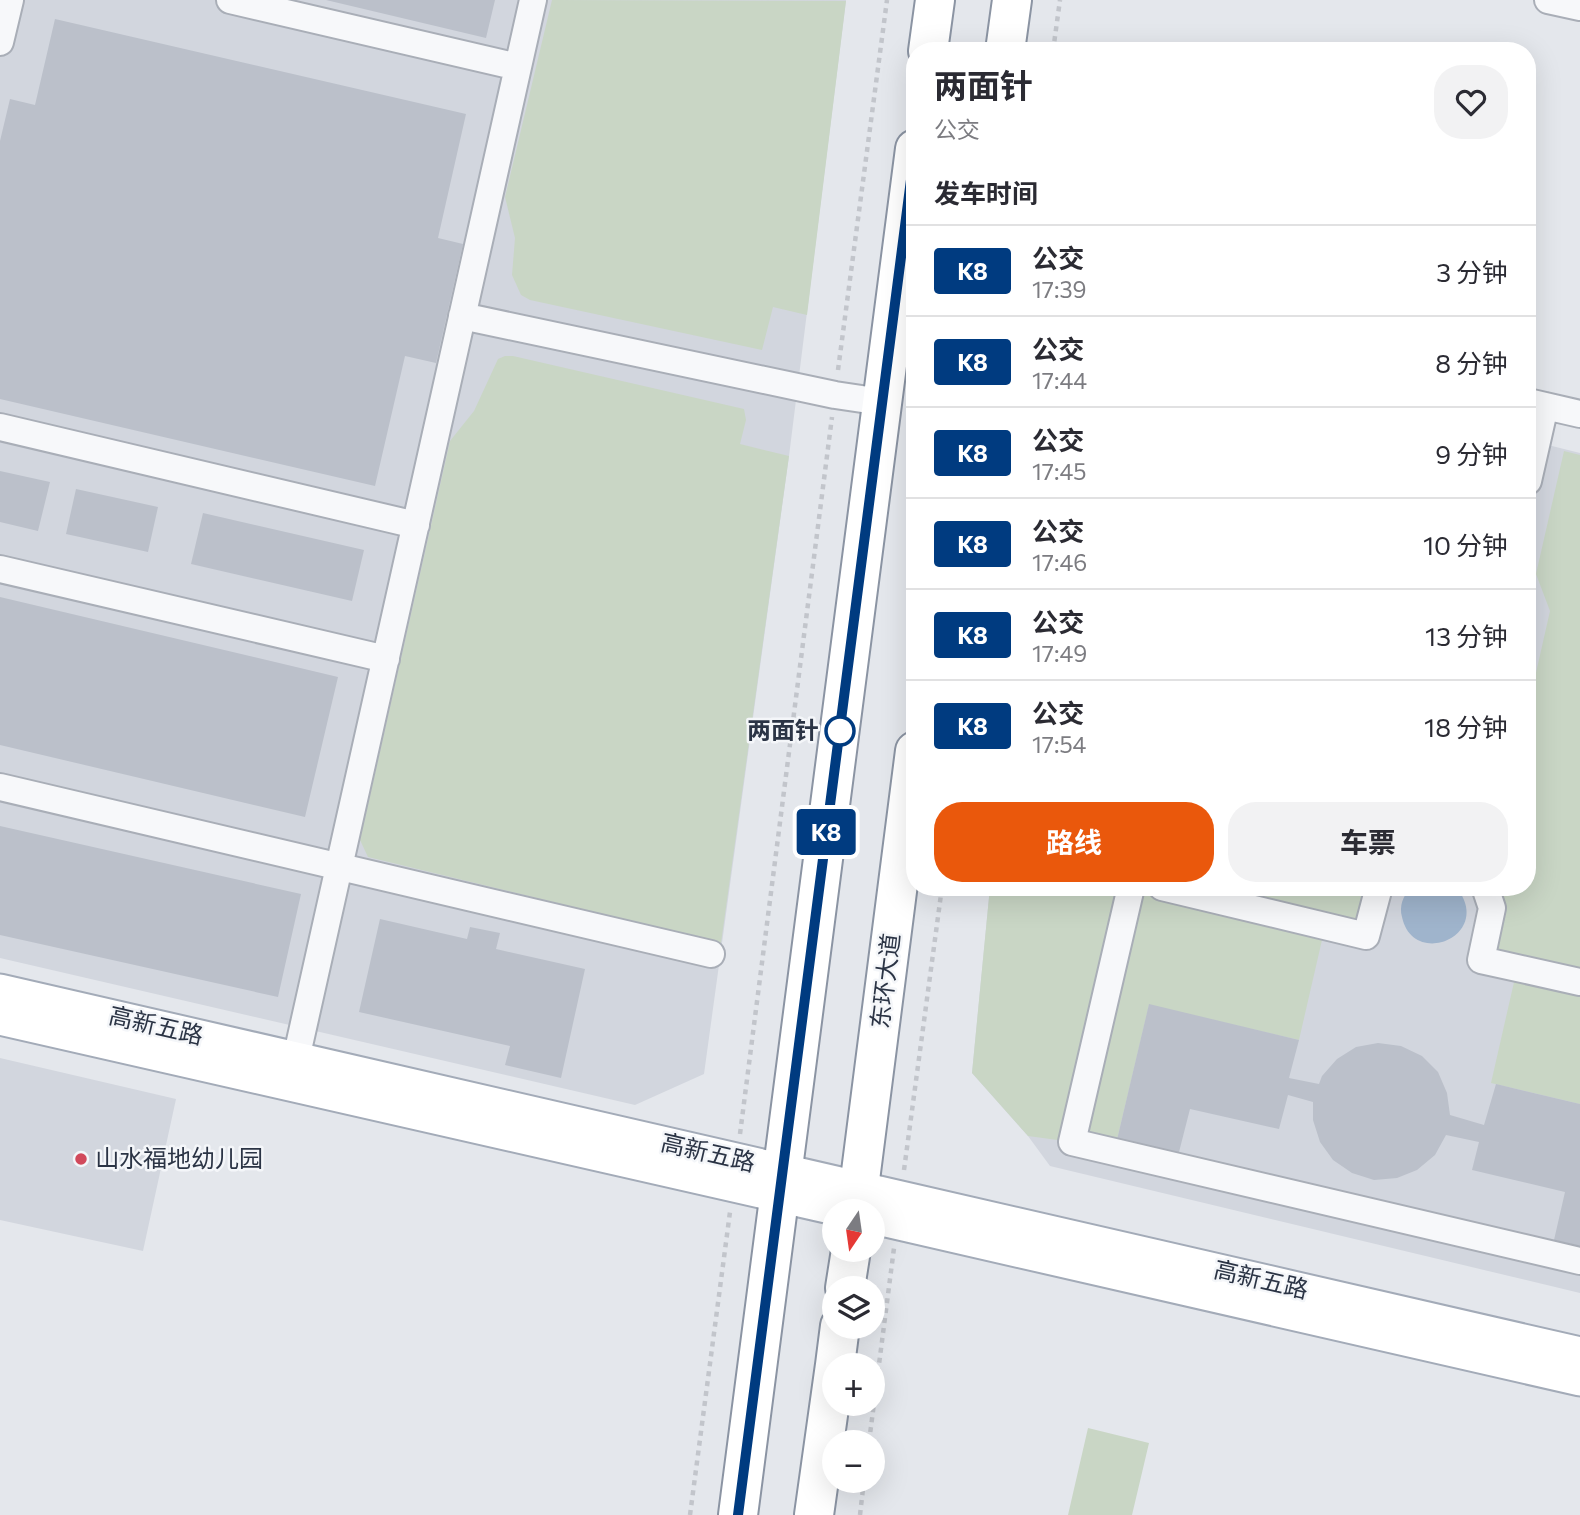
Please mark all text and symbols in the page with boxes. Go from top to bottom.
text: 两面针 [934,64,1033,105]
button: heart [1434,65,1508,139]
text: 公交 [934,115,980,143]
text: 发车时间 [934,177,1038,208]
text: 公交 [1032,242,1084,273]
text: K8 [957,256,988,285]
text: 3 分钟 [1436,256,1508,287]
text: 17:39 [1032,275,1087,303]
text: 公交 [1032,333,1084,364]
text: K8 [957,347,988,376]
text: 8 分钟 [1435,347,1508,378]
text: 17:44 [1032,366,1087,394]
text: 公交 [1032,424,1084,455]
text: K8 [957,438,988,467]
text: 9 分钟 [1435,438,1508,469]
text: 17:45 [1032,457,1086,485]
text: 公交 [1032,515,1084,546]
text: K8 [957,529,988,558]
text: 10 分钟 [1423,529,1508,560]
text: 17:46 [1032,548,1087,576]
text: 公交 [1032,606,1084,637]
text: K8 [957,620,988,649]
text: 13 分钟 [1425,620,1508,651]
text: 17:49 [1032,639,1087,667]
text: 公交 [1032,697,1084,728]
text: K8 [957,711,988,740]
text: 18 分钟 [1424,711,1508,742]
place label: 两面针 [747,715,819,744]
marker: 两面针 [825,716,855,746]
text: 17:54 [1032,730,1086,758]
button: 路线 [934,802,1214,882]
button: 车票 [1228,802,1508,882]
line badge: K8 [794,809,858,855]
text: K8 [811,817,841,846]
street label: 东环大道 [864,931,905,1030]
street label: 高新五路 [106,1000,206,1049]
street label: 高新五路 [658,1127,758,1176]
place label: 山水福地幼儿园 [95,1143,263,1172]
marker: 山水福地幼儿园 [73,1151,89,1167]
north arrow [822,1199,886,1262]
map controls [822,1199,885,1493]
street label: 高新五路 [1211,1254,1311,1303]
button: layers [822,1276,885,1339]
button: + [822,1353,885,1416]
button: − [822,1430,885,1493]

